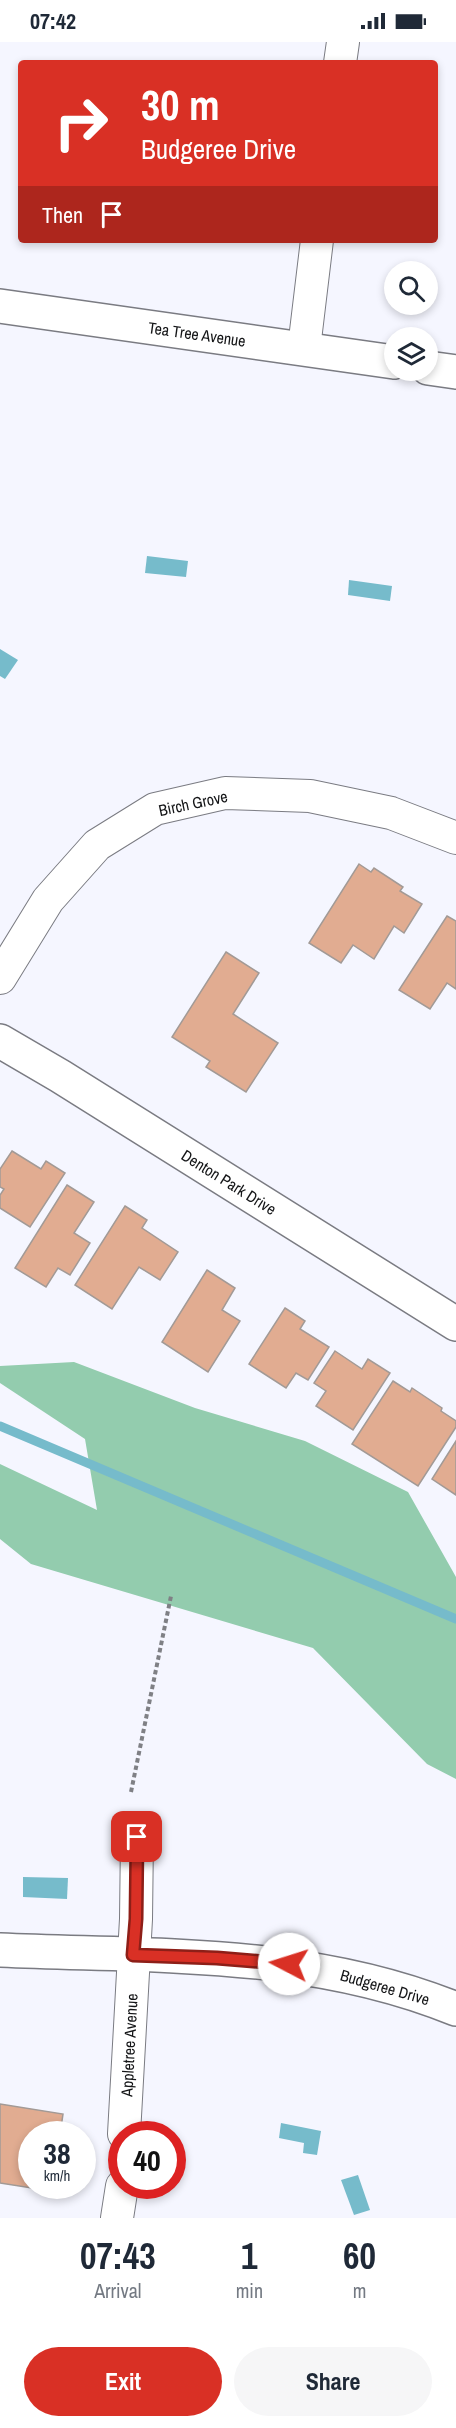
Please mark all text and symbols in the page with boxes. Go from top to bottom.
text: 07:42 [30,6,76,36]
text: 30 m [141,77,220,133]
icon: right [42,84,120,162]
text: Budgeree Drive [141,131,296,167]
icon: arrive [95,198,128,231]
text: Then [42,200,83,230]
map controls [384,261,438,381]
button: search [384,261,438,315]
street label: Tea Tree Avenue [147,316,247,352]
button: layers [384,327,438,381]
street label: Birch Grove [156,785,230,821]
street label: Denton Park Drive [177,1144,281,1220]
pin [111,1811,162,1862]
icon: arrive [120,1820,153,1853]
position arrow [257,1932,321,1996]
street label: Budgeree Drive [338,1964,432,2010]
street label: Appletree Avenue [115,1993,143,2098]
speed limit sign: 40 [108,2121,186,2199]
text: 38 [43,2133,71,2173]
text: km/h [44,2165,70,2186]
text: 07:43 [80,2232,156,2280]
text: 1 [241,2232,258,2280]
text: 60 [343,2232,376,2280]
text: Arrival [94,2277,142,2304]
text: min [236,2277,263,2304]
text: m [353,2277,366,2304]
button: Exit [24,2347,222,2416]
button: Share [234,2347,432,2416]

